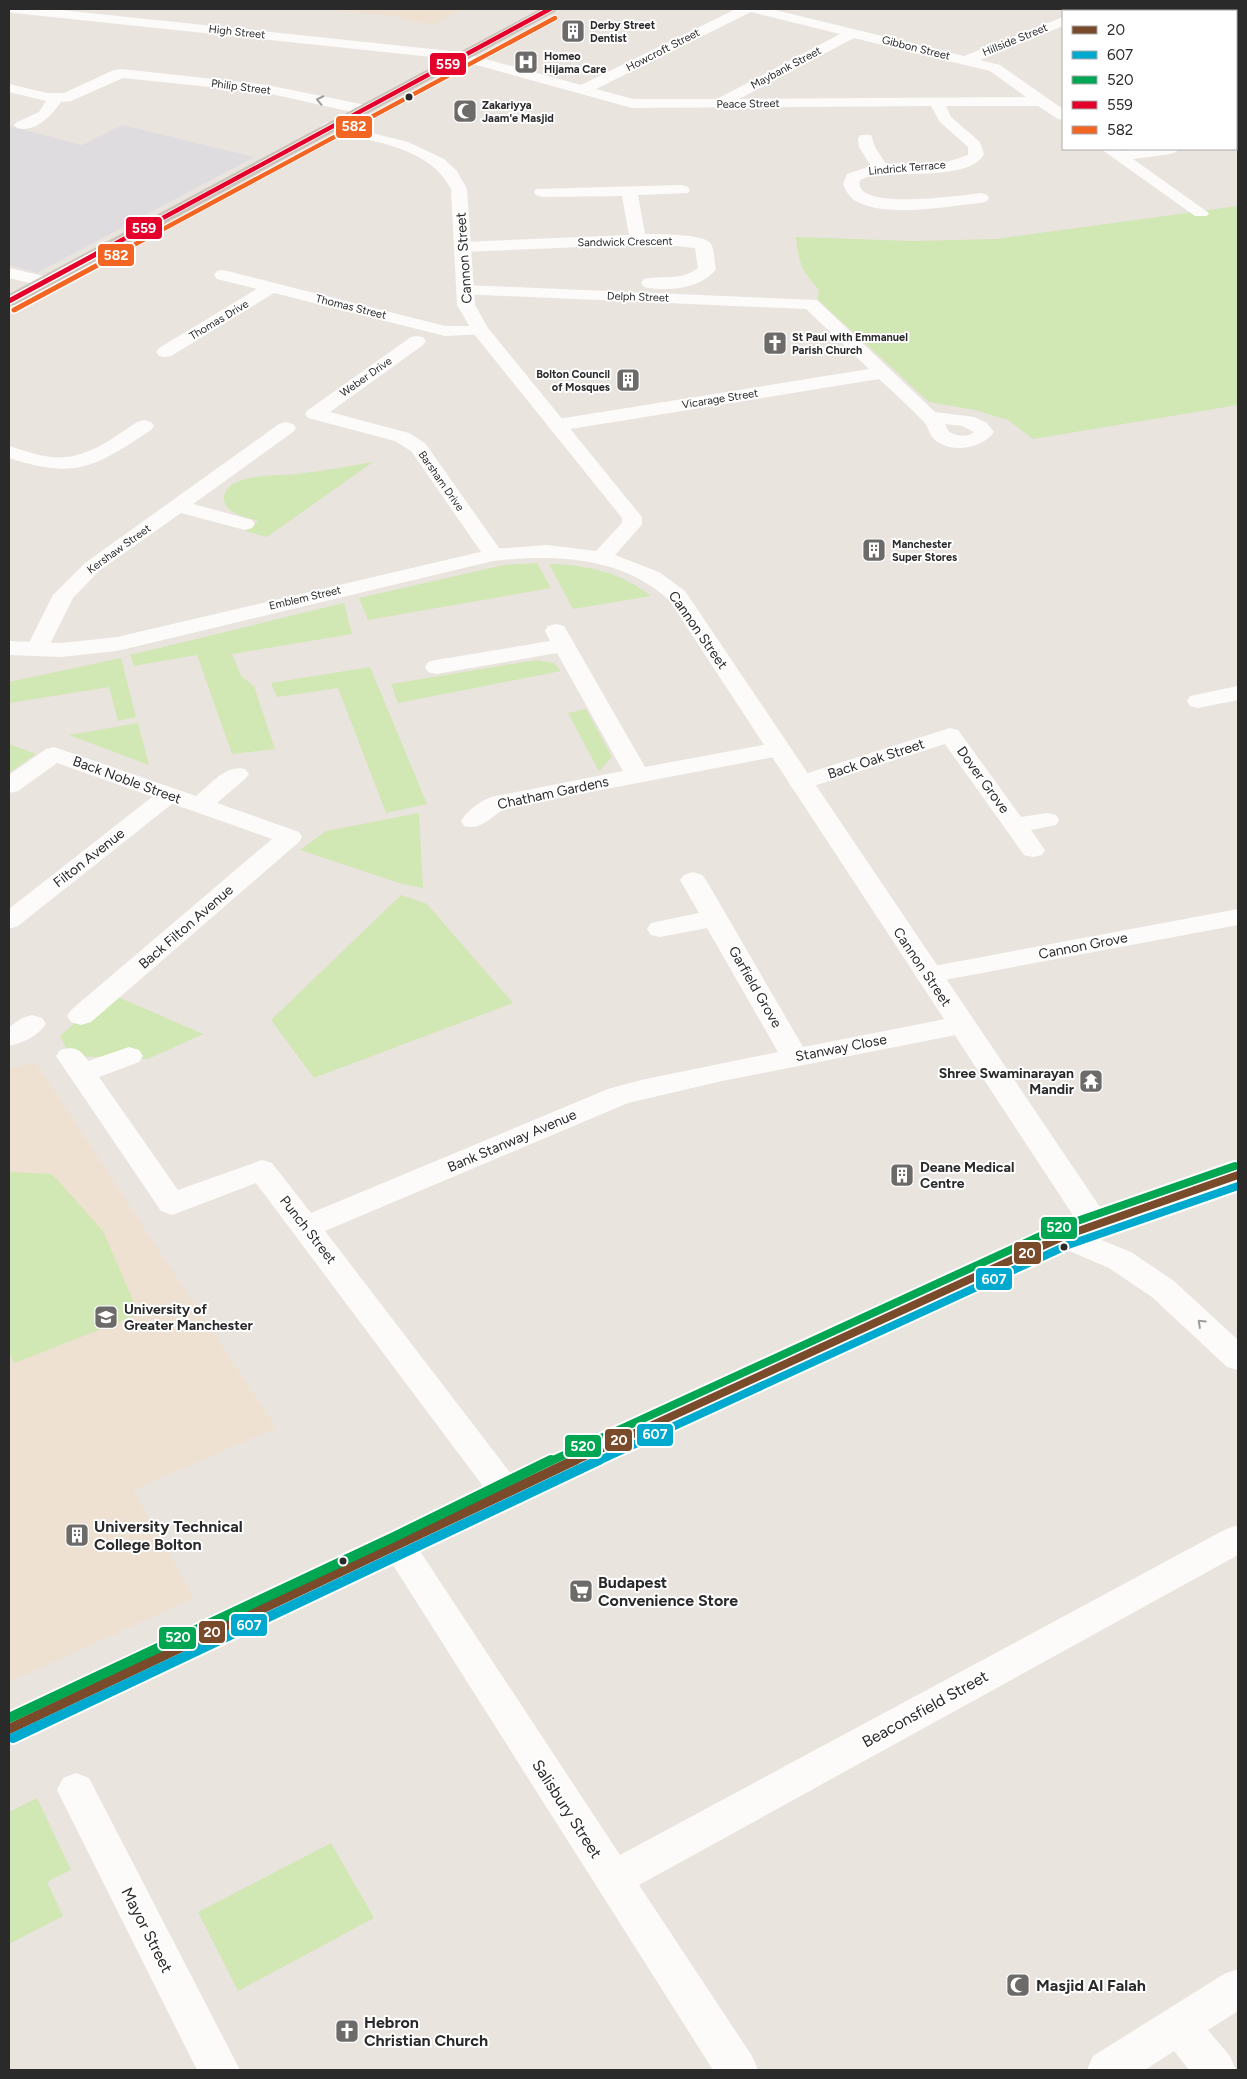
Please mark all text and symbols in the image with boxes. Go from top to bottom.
legend [1062,10,1237,150]
building icon: Derby Street Dentist [560,18,586,44]
place label: Derby Street Dentist [590,19,656,45]
street label: Hillside Street [980,21,1050,59]
text: 20 [1107,21,1125,39]
street label: High Street [208,23,266,41]
street label: Howcroft Street [624,26,702,74]
street label: Gibbon Street [881,33,951,63]
street label: Maybank Street [749,44,823,92]
text: 607 [1107,46,1133,64]
hospital icon: Homeo Hijama Care [513,49,539,75]
place label: Homeo Hijama Care [544,50,606,76]
line badge: 559 [429,52,467,76]
text: 559 [436,56,460,73]
text: 520 [1107,71,1134,89]
street label: Philip Street [210,77,272,97]
unlabelled marker [404,92,414,102]
one-way arrow [315,95,324,106]
text: 559 [1107,96,1133,114]
street label: Peace Street [716,97,780,111]
mosque icon: Zakariyya Jaam'e Masjid [452,98,478,124]
place label: Zakariyya Jaam'e Masjid [482,99,554,125]
line badge: 582 [335,115,373,139]
text: 582 [342,118,366,135]
text: 582 [1107,121,1133,139]
street label: Lindrick Terrace [868,158,946,178]
street label: Cannon Street [452,212,476,304]
line badge: 559 [125,216,163,240]
text: 559 [132,220,156,237]
street label: Sandwick Crescent [577,235,673,249]
line badge: 582 [97,243,135,267]
text: 582 [104,247,128,264]
street label: Delph Street [607,289,669,305]
street label: Thomas Street [314,292,388,322]
street label: Thomas Drive [187,297,251,343]
church icon: St Paul with Emmanuel Parish Church [762,330,788,356]
place label: St Paul with Emmanuel Parish Church [792,331,908,357]
street label: Weber Drive [338,354,394,400]
building icon: Bolton Council of Mosques [615,367,641,393]
place label: Bolton Council of Mosques [536,368,610,394]
street label: Vicarage Street [681,387,759,411]
street label: Barsham Drive [415,448,467,514]
street label: Kershaw Street [85,522,153,576]
building icon: Manchester Super Stores [861,537,887,563]
place label: Manchester Super Stores [892,538,957,564]
street label: Emblem Street [268,583,342,613]
street label: Cannon Street [665,588,731,672]
street label: Back Oak Street [825,735,927,783]
street label: Dover Grove [953,743,1013,817]
street label: Back Noble Street [71,753,183,807]
street label: Chatham Gardens [496,773,610,813]
street label: Filton Avenue [50,825,128,891]
street label: Back Filton Avenue [135,881,237,973]
street label: Cannon Street [889,924,955,1010]
street label: Cannon Grove [1037,929,1129,963]
street label: Garfield Grove [725,943,785,1031]
street label: Stanway Close [794,1031,889,1065]
place label: Shree Swaminarayan Mandir [939,1065,1075,1098]
temple icon: Shree Swaminarayan Mandir [1078,1068,1104,1094]
street label: Bank Stanway Avenue [445,1106,579,1176]
place label: Deane Medical Centre [920,1159,1014,1192]
building icon: Deane Medical Centre [889,1162,915,1188]
street label: Punch Street [276,1193,340,1267]
line badge: 520 [1040,1216,1078,1240]
text: 520 [1046,1219,1072,1236]
line badge: 20 [1013,1241,1042,1265]
unlabelled marker [1059,1242,1069,1252]
text: 20 [1018,1245,1036,1262]
line badge: 607 [975,1267,1013,1291]
text: 607 [982,1271,1007,1288]
place label: University of Greater Manchester [124,1301,253,1334]
school or university icon: University of Greater Manchester [93,1304,119,1330]
one-way arrow [1197,1320,1206,1329]
line badge: 607 [636,1423,674,1447]
text: 607 [643,1426,668,1443]
line badge: 20 [604,1428,633,1452]
text: 20 [610,1432,628,1449]
line badge: 520 [564,1434,602,1458]
text: 520 [570,1438,596,1455]
place label: University Technical College Bolton [94,1517,243,1554]
building icon: University Technical College Bolton [64,1522,90,1548]
unlabelled marker [338,1556,348,1566]
place label: Budapest Convenience Store [598,1573,738,1610]
supermarket icon: Budapest Convenience Store [568,1578,594,1604]
line badge: 607 [230,1613,268,1637]
text: 607 [237,1617,262,1634]
line badge: 20 [198,1620,226,1644]
text: 20 [203,1624,221,1641]
line badge: 520 [158,1626,197,1650]
text: 520 [165,1629,191,1646]
street label: Beaconsfield Street [859,1667,991,1751]
street label: Salisbury Street [528,1756,606,1862]
street label: Mayor Street [117,1884,177,1976]
mosque icon: Masjid Al Falah [1005,1972,1031,1998]
place label: Masjid Al Falah [1036,1976,1146,1995]
place label: Hebron Christian Church [364,2013,488,2050]
church icon: Hebron Christian Church [334,2018,360,2044]

